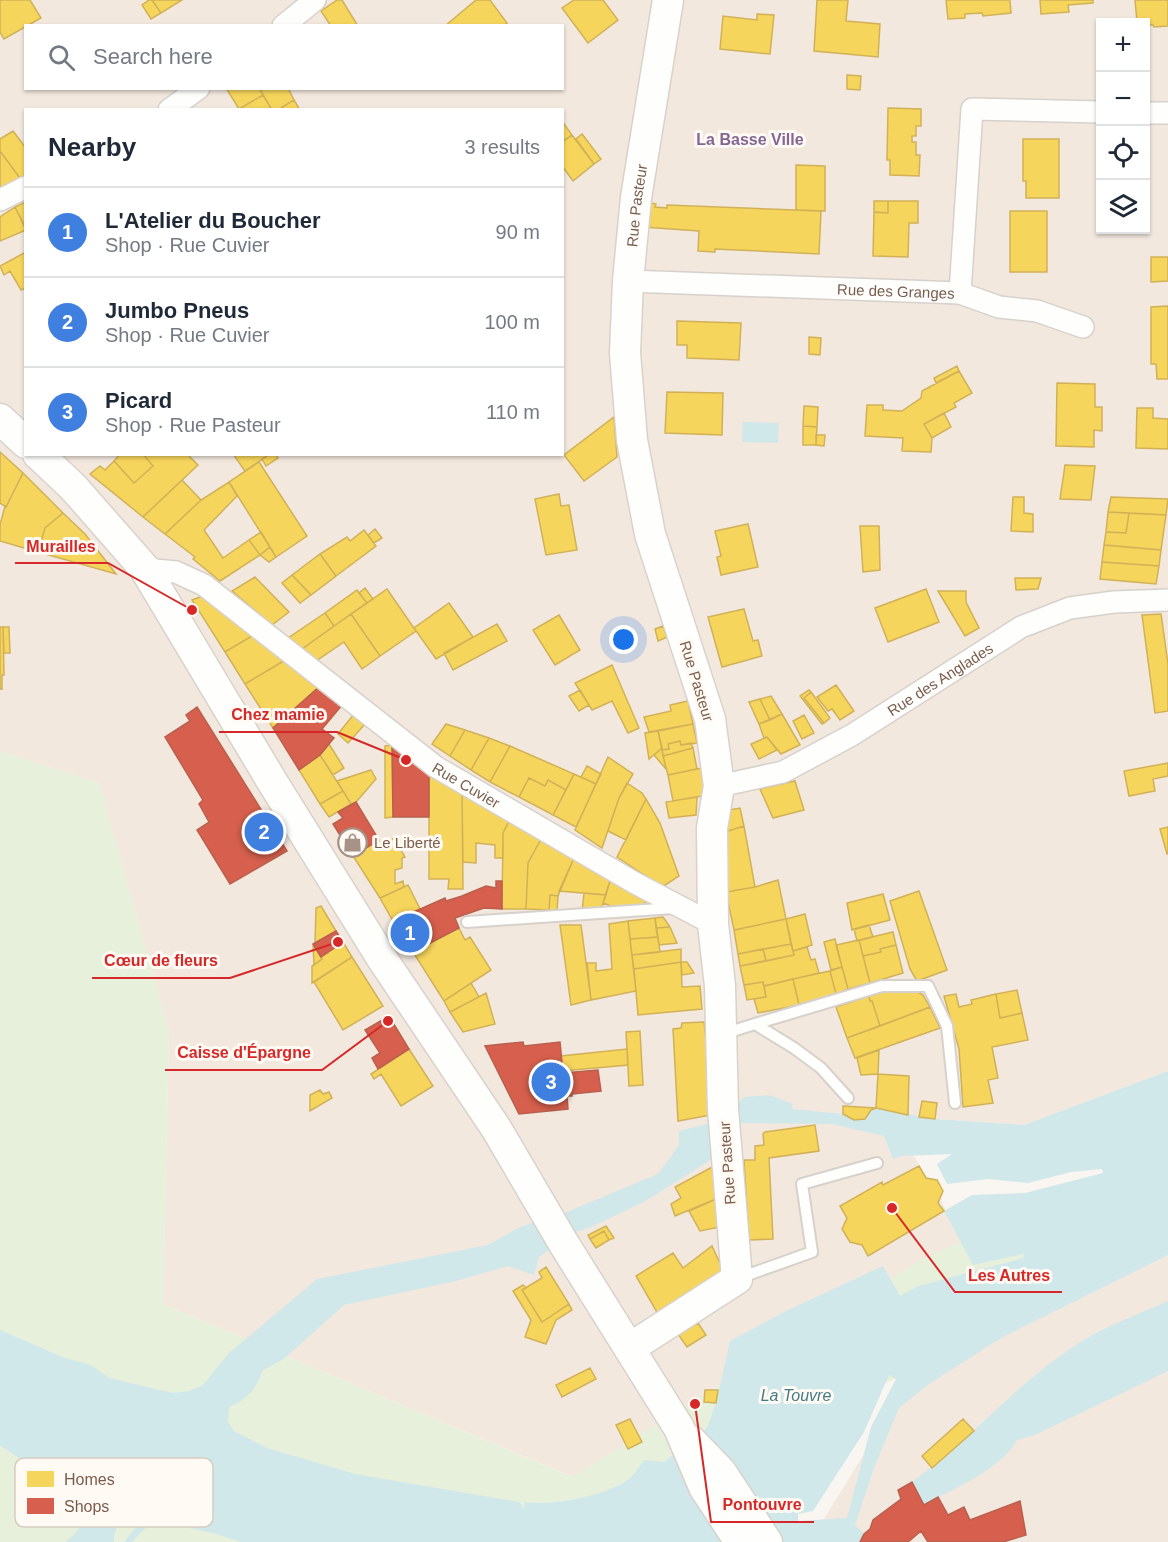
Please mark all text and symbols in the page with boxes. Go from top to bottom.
map controls [1096,18,1150,234]
button: + [1096,18,1150,72]
search box [24,24,564,90]
icon: search [45,41,78,74]
text: Search here [93,44,213,69]
button: − [1096,72,1150,126]
button: locate [1096,126,1150,180]
district label: La Basse Ville [696,131,804,148]
text: Nearby [48,132,136,162]
text: 3 results [464,136,540,158]
street label: Rue Pasteur [623,163,650,248]
button: layers [1096,180,1150,234]
text: L'Atelier du Boucher [105,208,320,233]
text: 1 [62,221,73,243]
text: 90 m [496,221,540,243]
text: Shop · Rue Cuvier [105,234,270,256]
street label: Rue des Granges [837,280,955,301]
text: Jumbo Pneus [105,298,249,323]
text: 2 [62,311,73,333]
text: 100 m [484,311,540,333]
text: Shop · Rue Cuvier [105,324,270,346]
text: Picard [105,388,172,413]
text: 3 [62,401,73,423]
text: 110 m [486,401,540,423]
text: Shop · Rue Pasteur [105,414,281,436]
callout: Murailles [15,529,108,563]
text: Murailles [26,538,96,555]
your location [609,625,638,654]
street label: Rue Pasteur [677,639,717,723]
street label: Rue des Anglades [884,639,996,719]
callout: Chez mamie [219,698,337,732]
text: Chez mamie [231,706,325,723]
street label: Rue Cuvier [430,758,503,811]
pin: 2 [244,810,284,854]
shop icon: Le Liberté [337,826,369,858]
place label: Le Liberté [374,834,441,851]
pin: 1 [390,910,430,956]
callout: Cœur de fleurs [92,944,230,978]
text: Cœur de fleurs [104,952,218,969]
callout: Caisse d'Épargne [165,1036,322,1070]
text: Caisse d'Épargne [177,1043,311,1061]
pin: 3 [532,1060,570,1104]
street label: Rue Pasteur [716,1121,738,1205]
callout: Les Autres [955,1258,1062,1292]
text: Les Autres [968,1267,1050,1284]
water label: La Touvre [761,1387,831,1404]
legend [15,1458,213,1527]
text: Homes [64,1471,115,1488]
callout: Pontouvre [711,1488,814,1522]
text: Pontouvre [722,1496,802,1513]
text: Shops [64,1498,109,1515]

